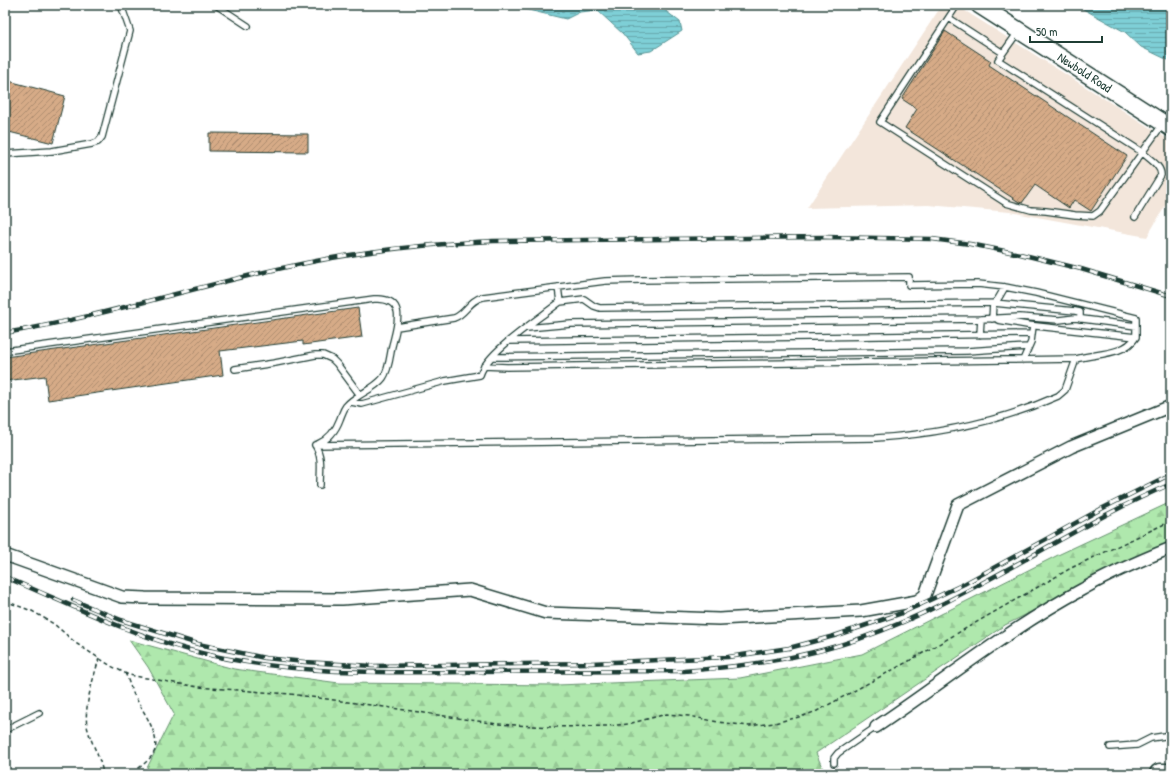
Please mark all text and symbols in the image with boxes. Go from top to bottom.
scale bar [1030,18,1102,44]
text: 50 m [1036,23,1057,40]
street label: Newbold Road [1054,48,1116,96]

